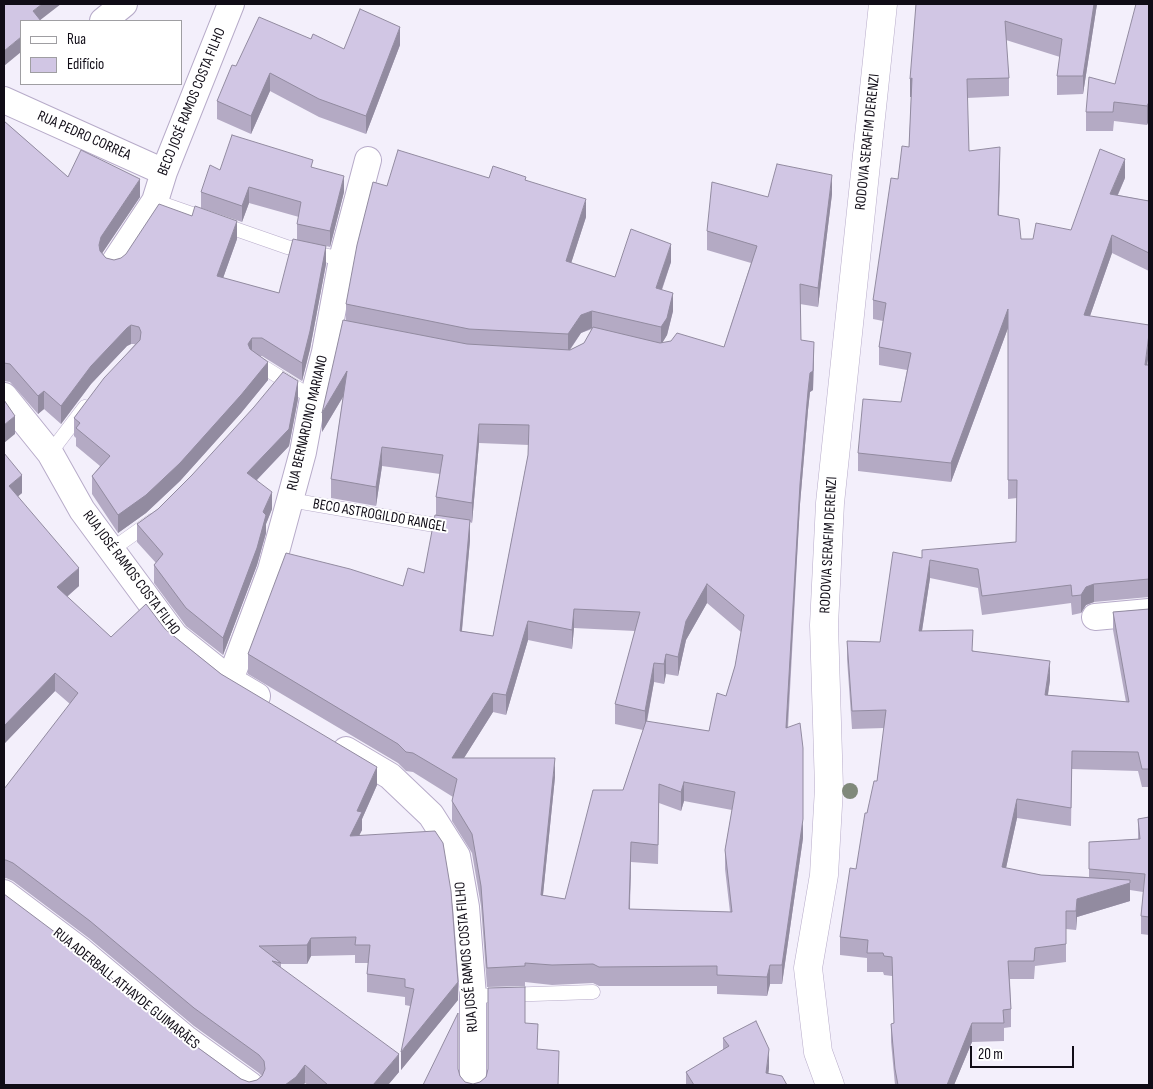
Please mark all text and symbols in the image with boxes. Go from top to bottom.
legend [20,20,182,85]
street label: BECO JOSÉ RAMOS COSTA FILHO [154,25,230,179]
text: Rua [67,30,86,49]
text: Edifício [67,55,104,74]
street label: RODOVIA SERAFIM DERENZI [852,73,884,211]
street label: RUA PEDRO CORREA [34,107,134,165]
street label: RUA BERNARDINO MARIANO [284,354,332,492]
street label: RODOVIA SERAFIM DERENZI [816,476,842,614]
street label: BECO ASTROGILDO RANGEL [311,495,449,537]
street label: RUA JOSÉ RAMOS COSTA FILHO [78,507,184,639]
street label: RUA JOSÉ RAMOS COSTA FILHO [451,881,483,1033]
street label: RUA ADERBALL ATHAYDE GUIMARÃES [49,924,203,1054]
scale bar [973,1036,1077,1068]
text: 20 m [978,1045,1003,1064]

